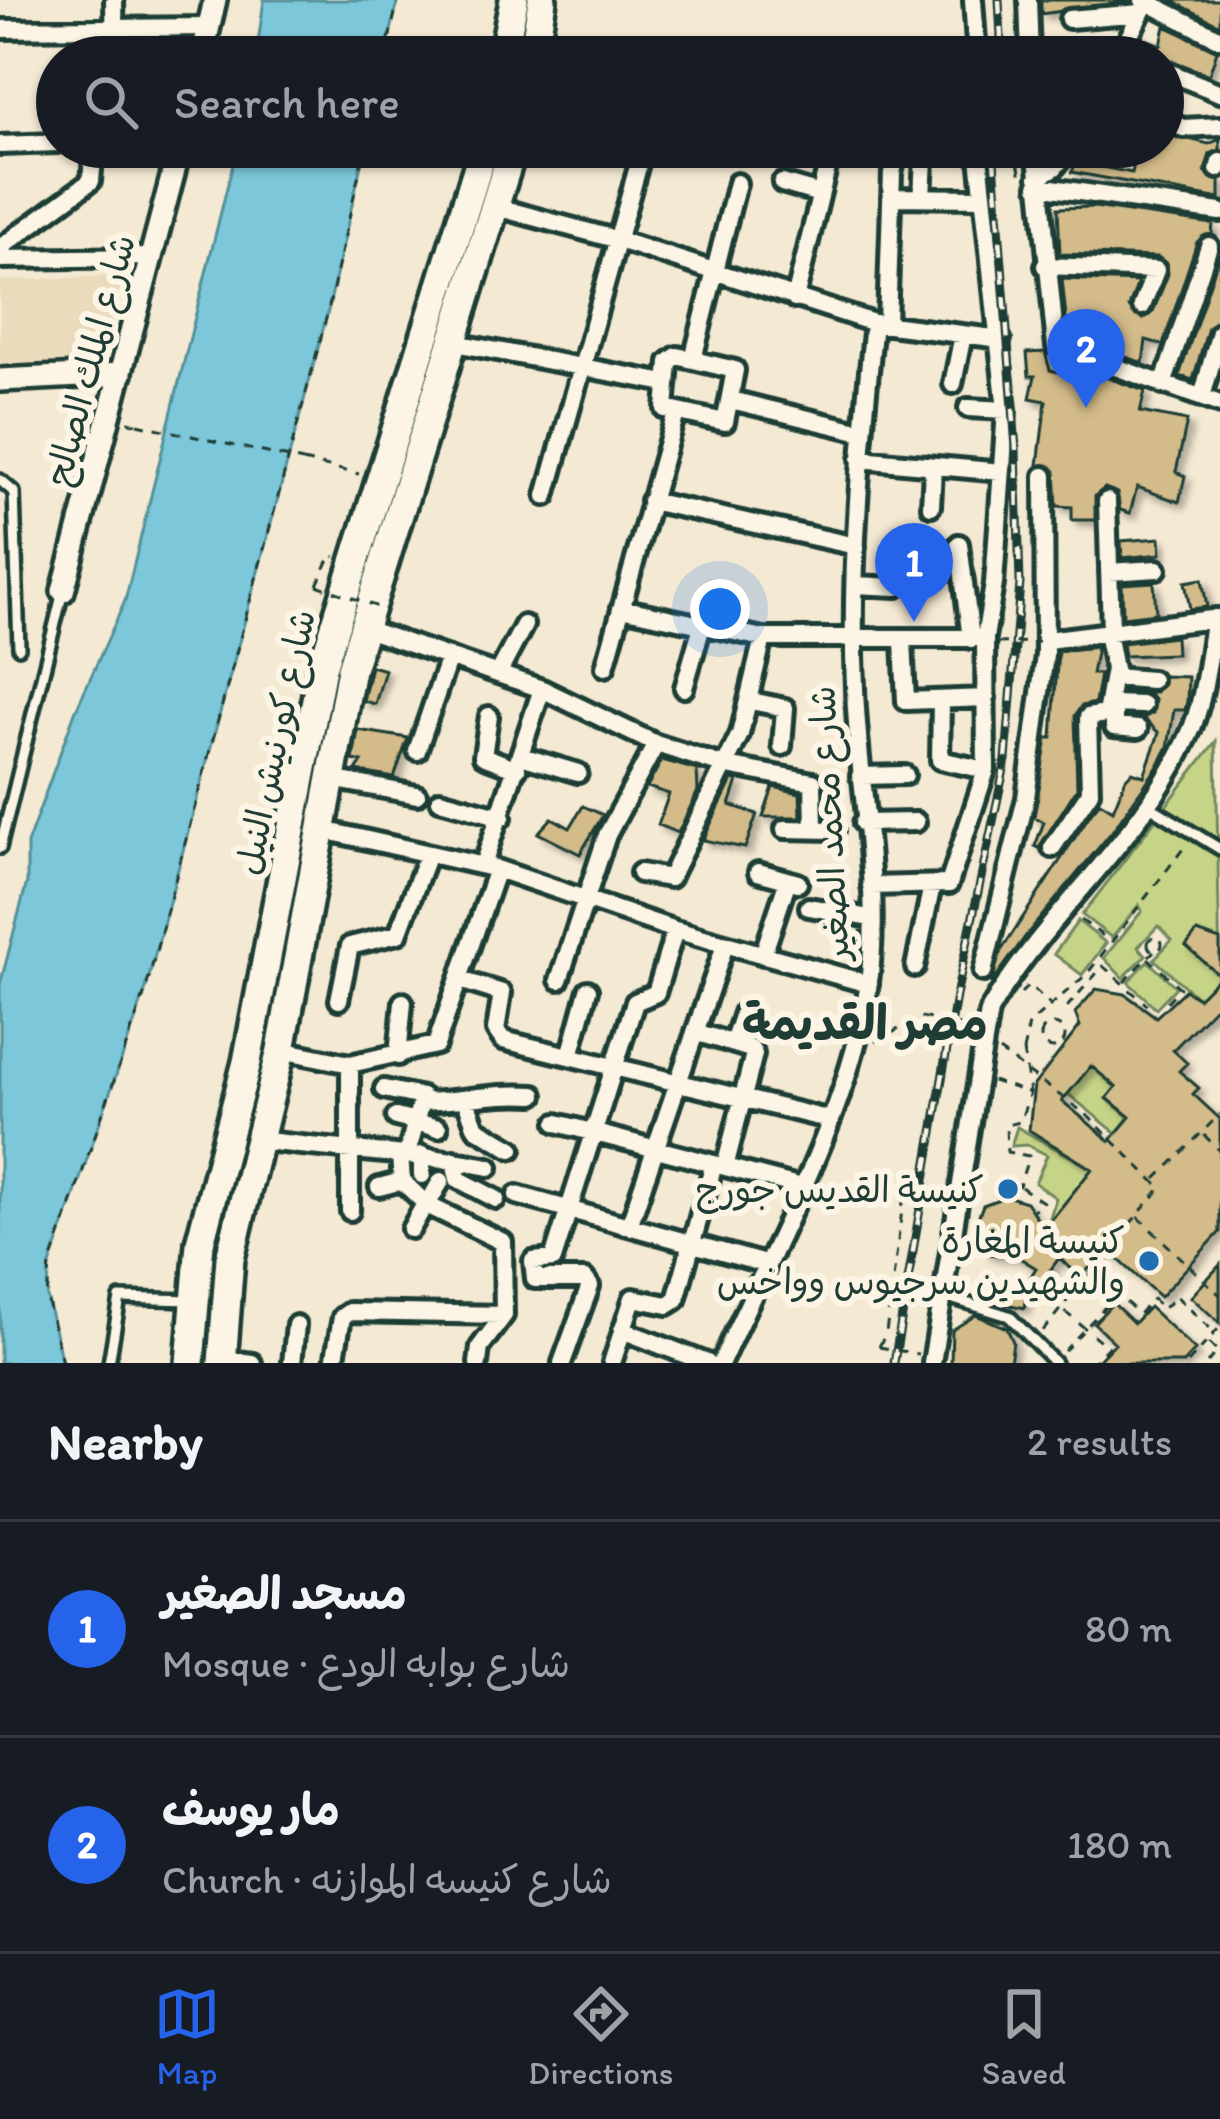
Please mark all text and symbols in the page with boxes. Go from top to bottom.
search box [36,36,1184,168]
icon: search [78,69,144,135]
text: Search here [174,75,400,129]
street label: شارع الملك الصالح [36,230,148,491]
pin: 2 [1047,309,1125,408]
pin: 1 [875,523,953,622]
your location [690,579,750,639]
street label: شارع كورنيش النيل [226,605,328,879]
street label: شارع محمد الصغير [800,685,862,964]
district label: مصر القديمة [742,993,988,1051]
place label: كنيسة القديس جورج [696,1168,984,1214]
marker: كنيسة القديس جورج [995,1176,1021,1202]
place label: كنيسة المغارة والشهيدين سرجيوس وواخس [717,1219,1125,1304]
marker: كنيسة المغارة والشهيدين سرجيوس وواخس [1136,1248,1162,1274]
text: Nearby [48,1411,203,1472]
text: 2 results [1027,1418,1172,1465]
text: مسجد الصغير [162,1566,407,1620]
text: 1 [78,1605,96,1652]
text: 80 m [1085,1605,1172,1652]
text: Mosque · شارع بوابه الودع [162,1640,570,1687]
text: مار يوسف [162,1782,340,1836]
text: 2 [77,1821,97,1868]
text: 180 m [1067,1821,1172,1868]
text: Church · شارع كنيسه الموازنه [162,1856,612,1903]
tab: Map [154,1981,220,2092]
tab: Directions [528,1981,673,2092]
tab: Saved [982,1981,1066,2092]

